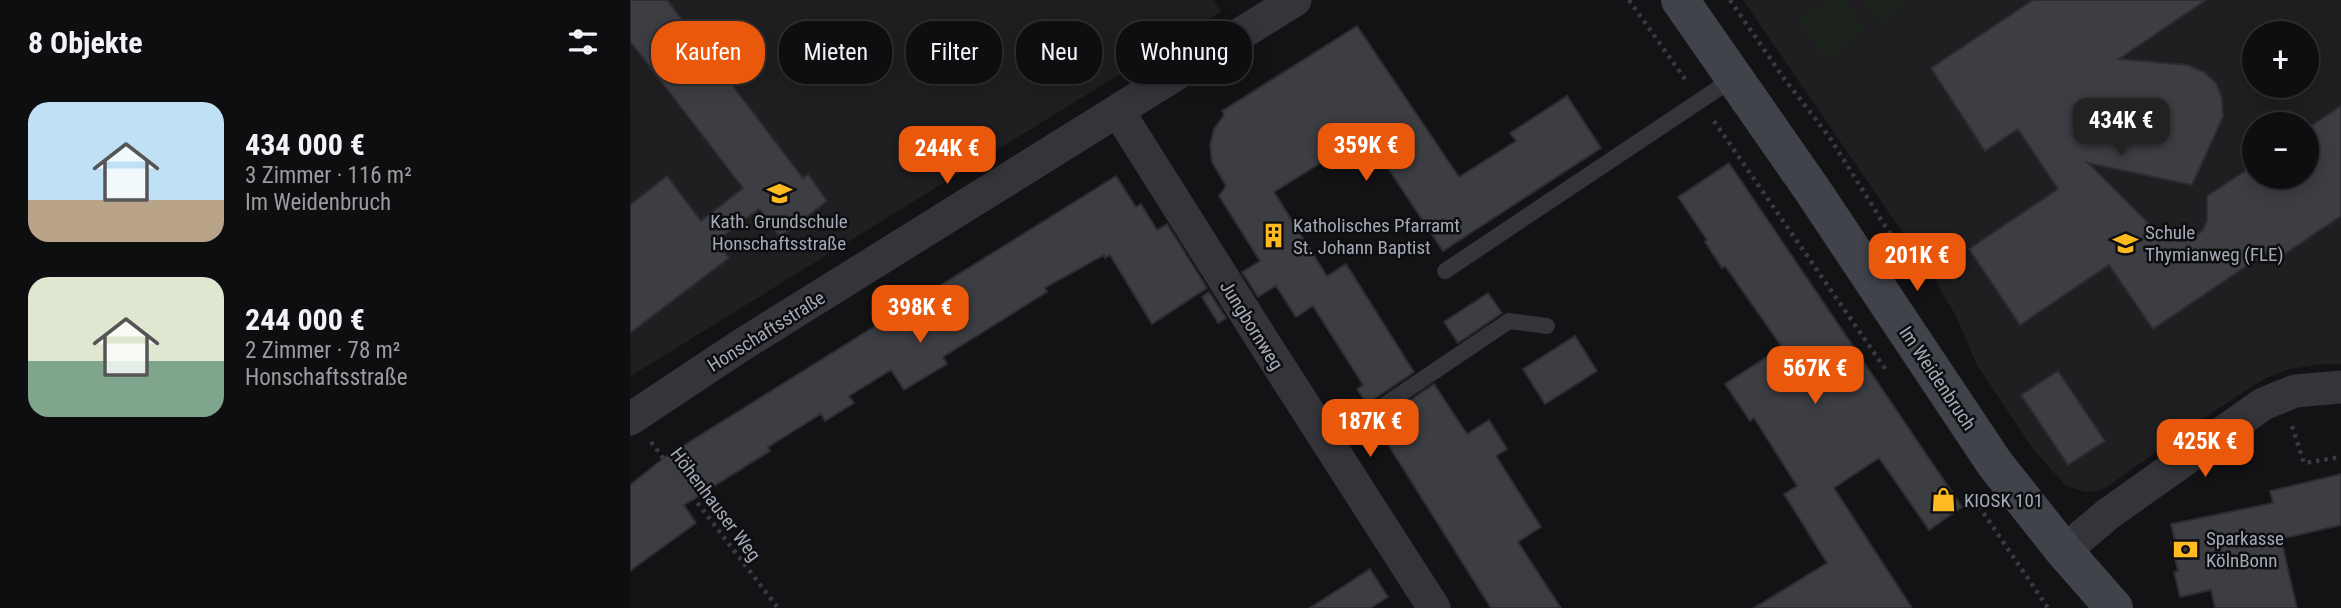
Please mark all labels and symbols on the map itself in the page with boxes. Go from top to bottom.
pin: 434K € [2064,99,2178,158]
pin: 359K € [1309,124,1423,183]
pin: 244K € [890,127,1004,186]
school or university icon: Kath. Grundschule Honschaftsstraße [765,179,793,207]
place label: Kath. Grundschule Honschaftsstraße [710,210,848,255]
place label: Katholisches Pfarramt St. Johann Baptist [1293,214,1460,259]
place label: Schule Thymianweg (FLE) [2145,221,2284,266]
building icon: Katholisches Pfarramt St. Johann Baptist [1259,222,1287,250]
school or university icon: Schule Thymianweg (FLE) [2111,229,2139,257]
pin: 201K € [1860,233,1974,293]
street label: Jungbornweg [1215,276,1288,374]
street label: Honschaftsstraße [703,286,829,377]
pin: 398K € [863,286,977,345]
street label: Im Weidenbruch [1894,322,1981,435]
pin: 567K € [1758,346,1872,406]
pin: 187K € [1313,400,1427,459]
pin: 425K € [2148,420,2262,479]
street label: Höhenhauser Weg [665,443,766,566]
shop icon: KIOSK 101 [1930,486,1958,514]
place label: KIOSK 101 [1964,489,2043,512]
place label: Sparkasse KölnBonn [2206,527,2284,572]
bank icon: Sparkasse KölnBonn [2172,535,2200,563]

